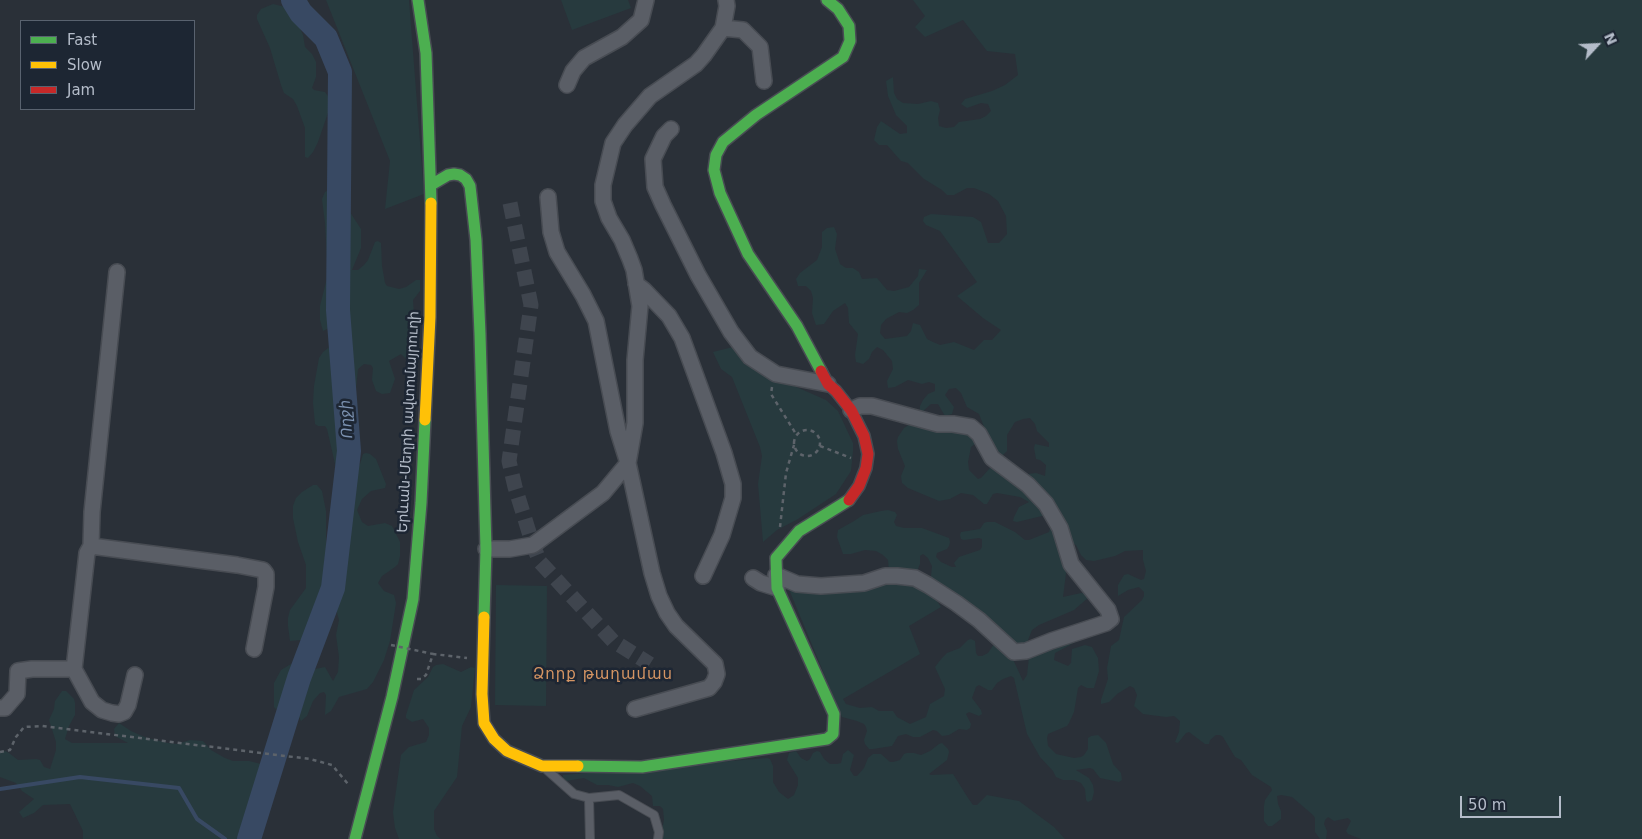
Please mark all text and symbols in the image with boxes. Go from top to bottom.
legend [20,20,195,110]
north arrow [1572,20,1622,70]
text: N [1601,30,1620,47]
text: Fast [67,31,97,49]
text: Slow [67,56,102,74]
text: Jam [67,81,95,99]
street label: Երևան-Մեղրի ավտոմայրուղի [395,311,423,533]
water label: Ողջի [337,399,357,439]
district label: Ձորք թաղամաս [531,666,675,684]
scale bar [1462,786,1563,818]
text: 50 m [1468,796,1506,814]

